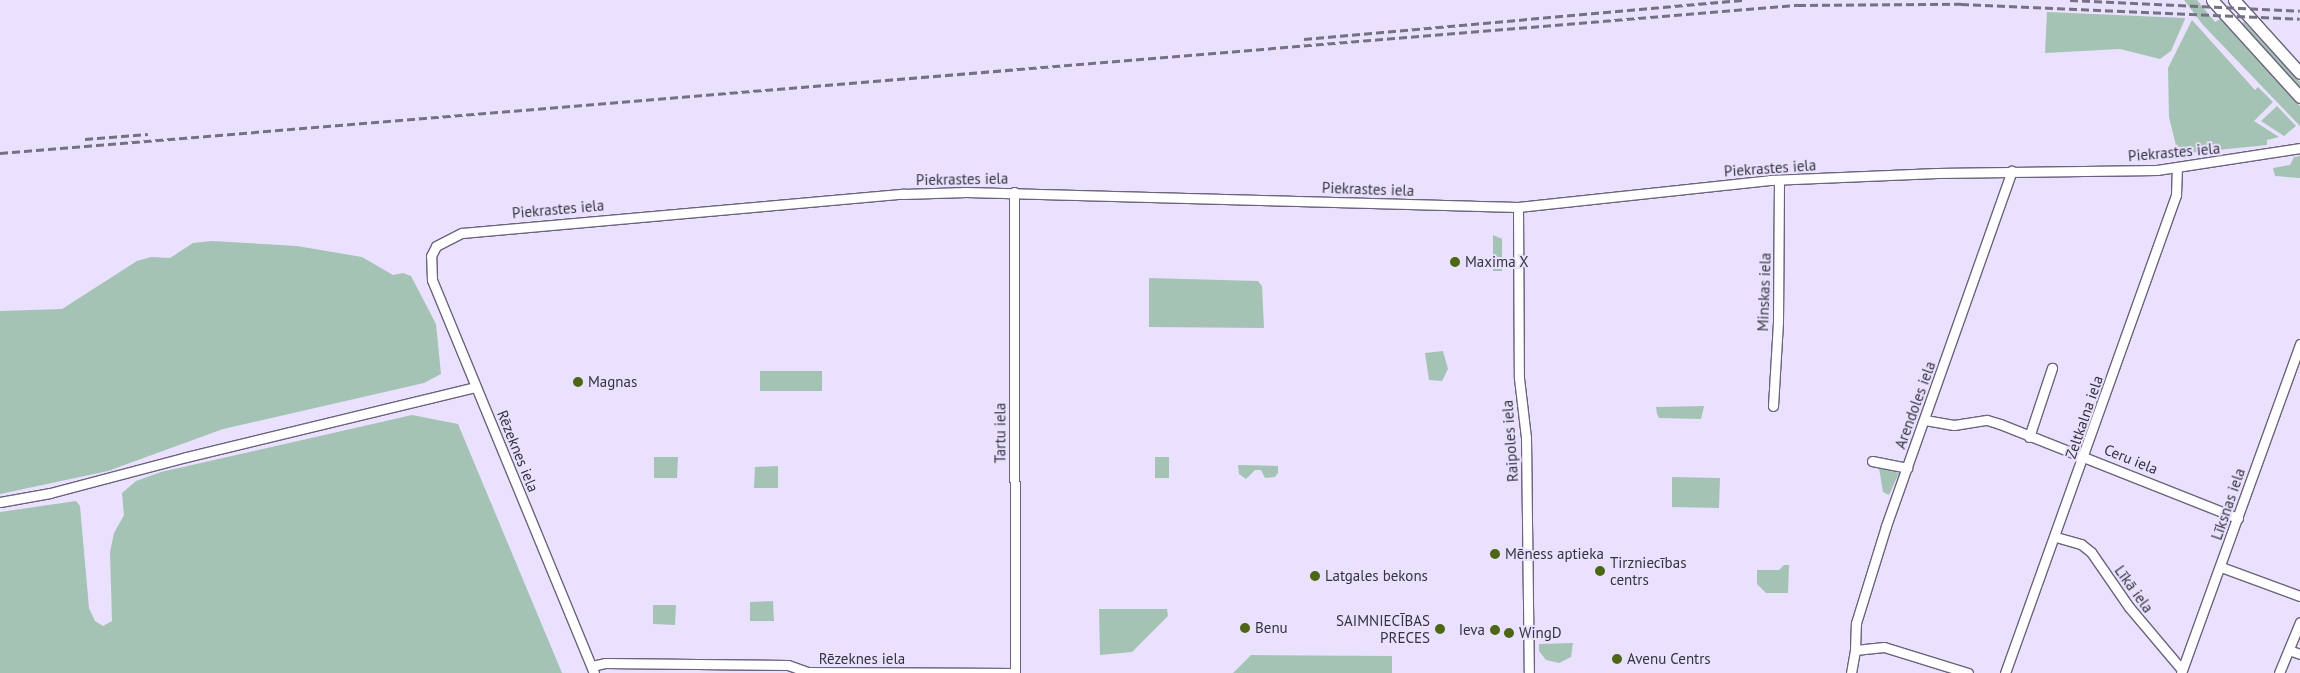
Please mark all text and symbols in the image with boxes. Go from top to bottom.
street label: Piekrastes iela [2127,139,2221,165]
street label: Piekrastes iela [1723,156,1817,180]
street label: Piekrastes iela [916,169,1008,189]
street label: Piekrastes iela [1322,178,1414,200]
street label: Piekrastes iela [511,196,605,222]
street label: Minskas iela [1754,252,1774,332]
place label: Maxima X [1465,253,1529,271]
marker: Maxima X [1449,256,1461,268]
street label: Arendoles iela [1891,359,1939,451]
place label: Magnas [588,373,637,391]
street label: Zeltkalna iela [2061,373,2107,461]
marker: Magnas [572,376,584,388]
street label: Raipoles iela [1498,399,1522,483]
street label: Tartu iela [991,403,1009,463]
street label: Rēzeknes iela [493,408,543,494]
street label: Ceru iela [2102,440,2160,478]
street label: Līksnas iela [2207,466,2249,542]
place label: Mēness aptieka [1505,545,1604,563]
marker: Mēness aptieka [1489,548,1501,560]
place label: Tirzniecības centrs [1610,553,1686,588]
street label: Līkā iela [2111,562,2157,616]
marker: Tirzniecības centrs [1594,565,1606,577]
place label: Latgales bekons [1325,567,1428,585]
marker: Latgales bekons [1309,570,1321,582]
place label: SAIMNIECĪBAS PRECES [1336,611,1430,646]
place label: Benu [1255,619,1288,637]
place label: Ieva [1459,621,1485,639]
marker: Benu [1239,622,1251,634]
marker: SAIMNIECĪBAS PRECES [1434,623,1446,635]
marker: Ieva [1489,624,1501,636]
place label: WingD [1519,624,1562,642]
marker: WingD [1503,627,1515,639]
street label: Rēzeknes iela [819,650,905,668]
place label: Avenu Centrs [1627,650,1711,668]
marker: Avenu Centrs [1611,653,1623,665]

